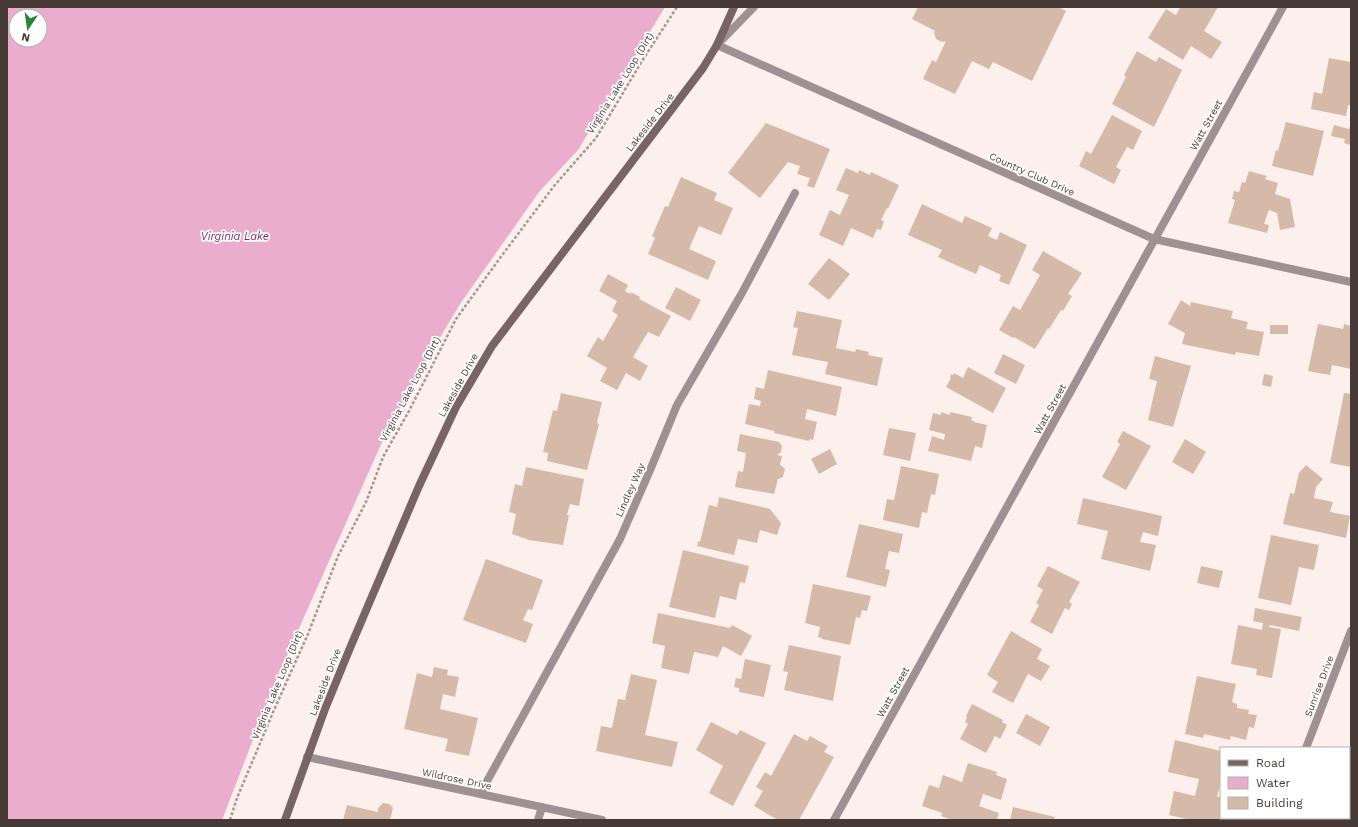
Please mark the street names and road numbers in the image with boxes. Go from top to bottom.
street label: Virginia Lake Loop (Dirt) [584,31,656,135]
street label: Lakeside Drive [624,90,676,153]
street label: Watt Street [1188,97,1225,152]
street label: Country Club Drive [988,150,1077,198]
street label: Virginia Lake Loop (Dirt) [378,335,442,443]
street label: Lakeside Drive [436,351,480,419]
street label: Watt Street [1032,381,1069,436]
street label: Lindley Way [613,461,647,519]
street label: Virginia Lake Loop (Dirt) [249,629,305,741]
street label: Lakeside Drive [307,647,343,717]
street label: Sunrise Drive [1302,654,1336,718]
street label: Watt Street [875,664,912,719]
street label: Wildrose Drive [421,766,493,792]

